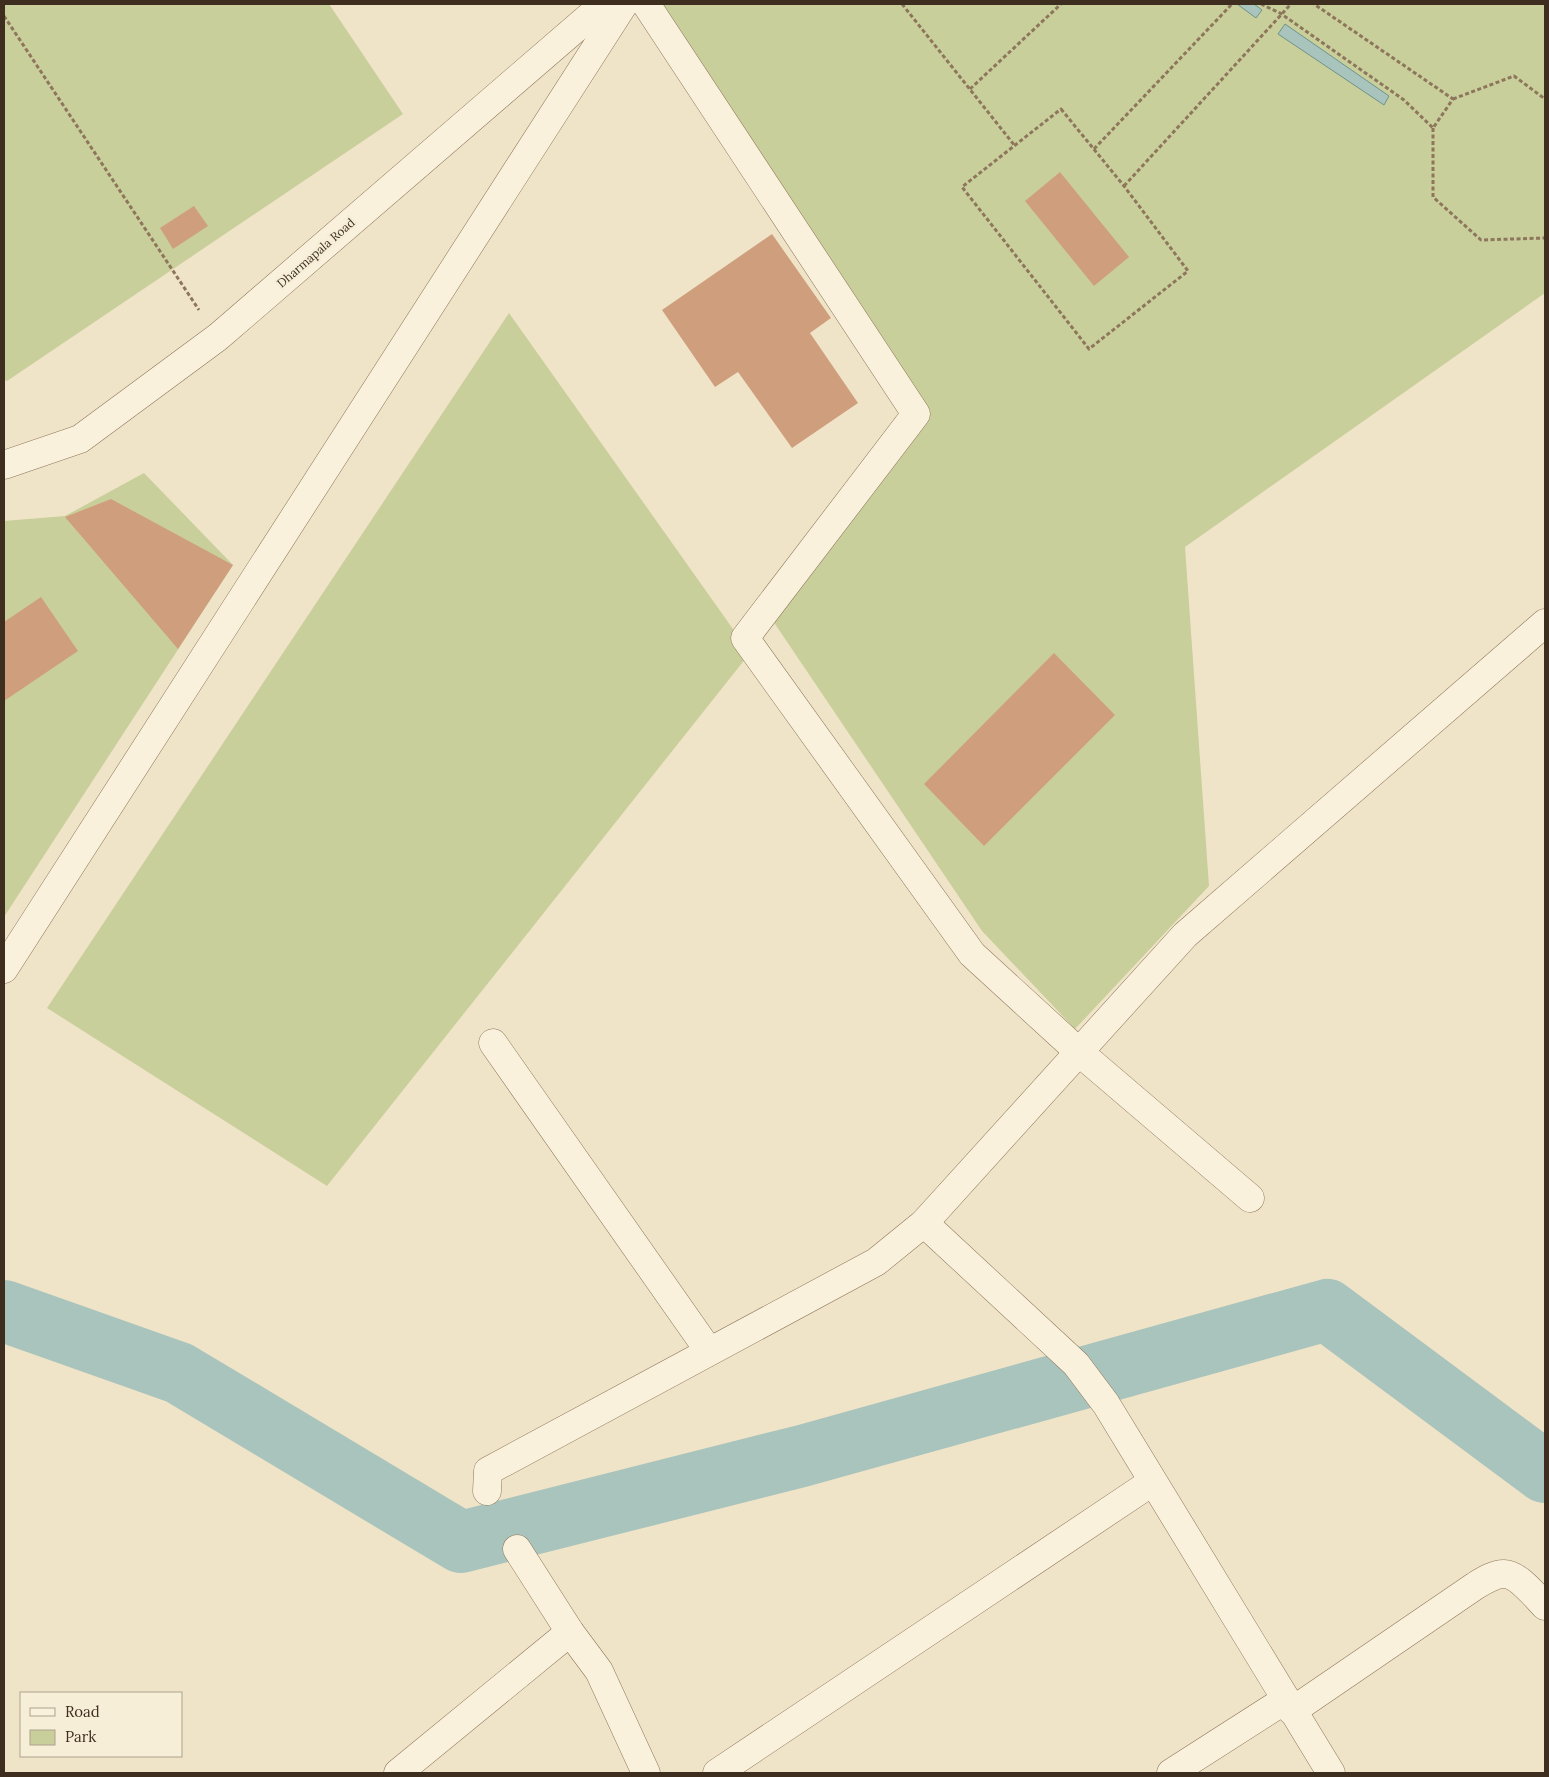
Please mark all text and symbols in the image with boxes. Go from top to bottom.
street label: Dharmapala Road [274,215,358,290]
legend [20,1692,182,1757]
text: Road [65,1702,100,1721]
text: Park [65,1727,96,1746]

